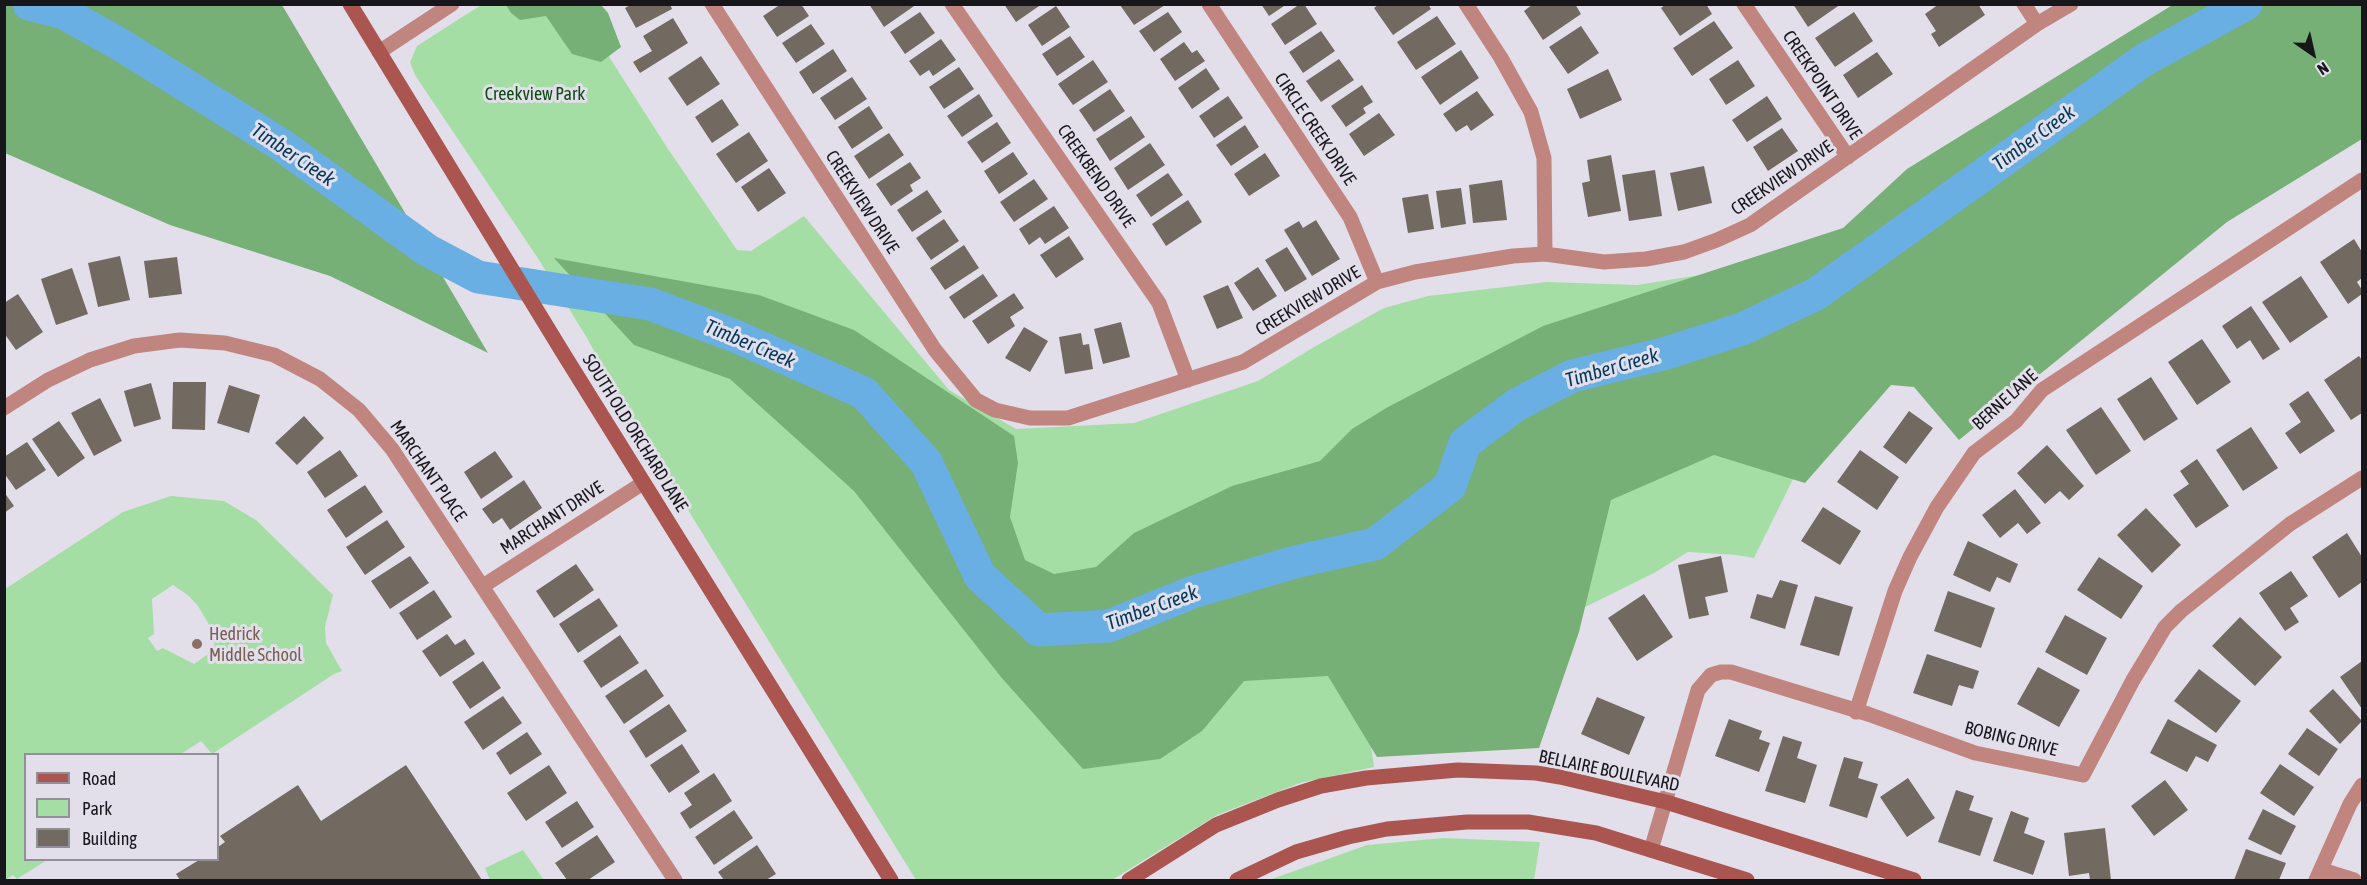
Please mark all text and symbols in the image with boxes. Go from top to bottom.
north arrow [2283,24,2343,84]
street label: CREEKPOINT DRIVE [1778,27,1866,143]
text: N [2314,59,2332,79]
street label: CIRCLE CREEK DRIVE [1270,69,1360,189]
park label: Creekview Park [485,83,585,105]
water label: Timber Creek [1988,100,2080,176]
water label: Timber Creek [247,118,339,192]
street label: CREEKBEND DRIVE [1053,120,1139,232]
street label: CREEKVIEW DRIVE [1727,136,1837,220]
street label: CREEKVIEW DRIVE [821,147,903,257]
street label: CREEKVIEW DRIVE [1252,261,1364,341]
water label: Timber Creek [701,314,799,374]
water label: Timber Creek [1563,343,1661,393]
street label: SOUTH OLD ORCHARD LANE [578,350,692,516]
street label: BERNE LANE [1968,365,2042,435]
street label: MARCHANT PLACE [385,416,471,526]
street label: MARCHANT DRIVE [497,477,607,559]
water label: Timber Creek [1103,580,1201,636]
place label: Hedrick Middle School [209,623,302,666]
marker: Hedrick Middle School [190,637,204,651]
street label: BOBING DRIVE [1962,717,2060,761]
street label: BELLAIRE BOULEVARD [1537,746,1681,796]
legend [24,753,219,861]
text: Road [82,768,116,789]
text: Park [82,798,112,819]
text: Building [82,828,137,849]

